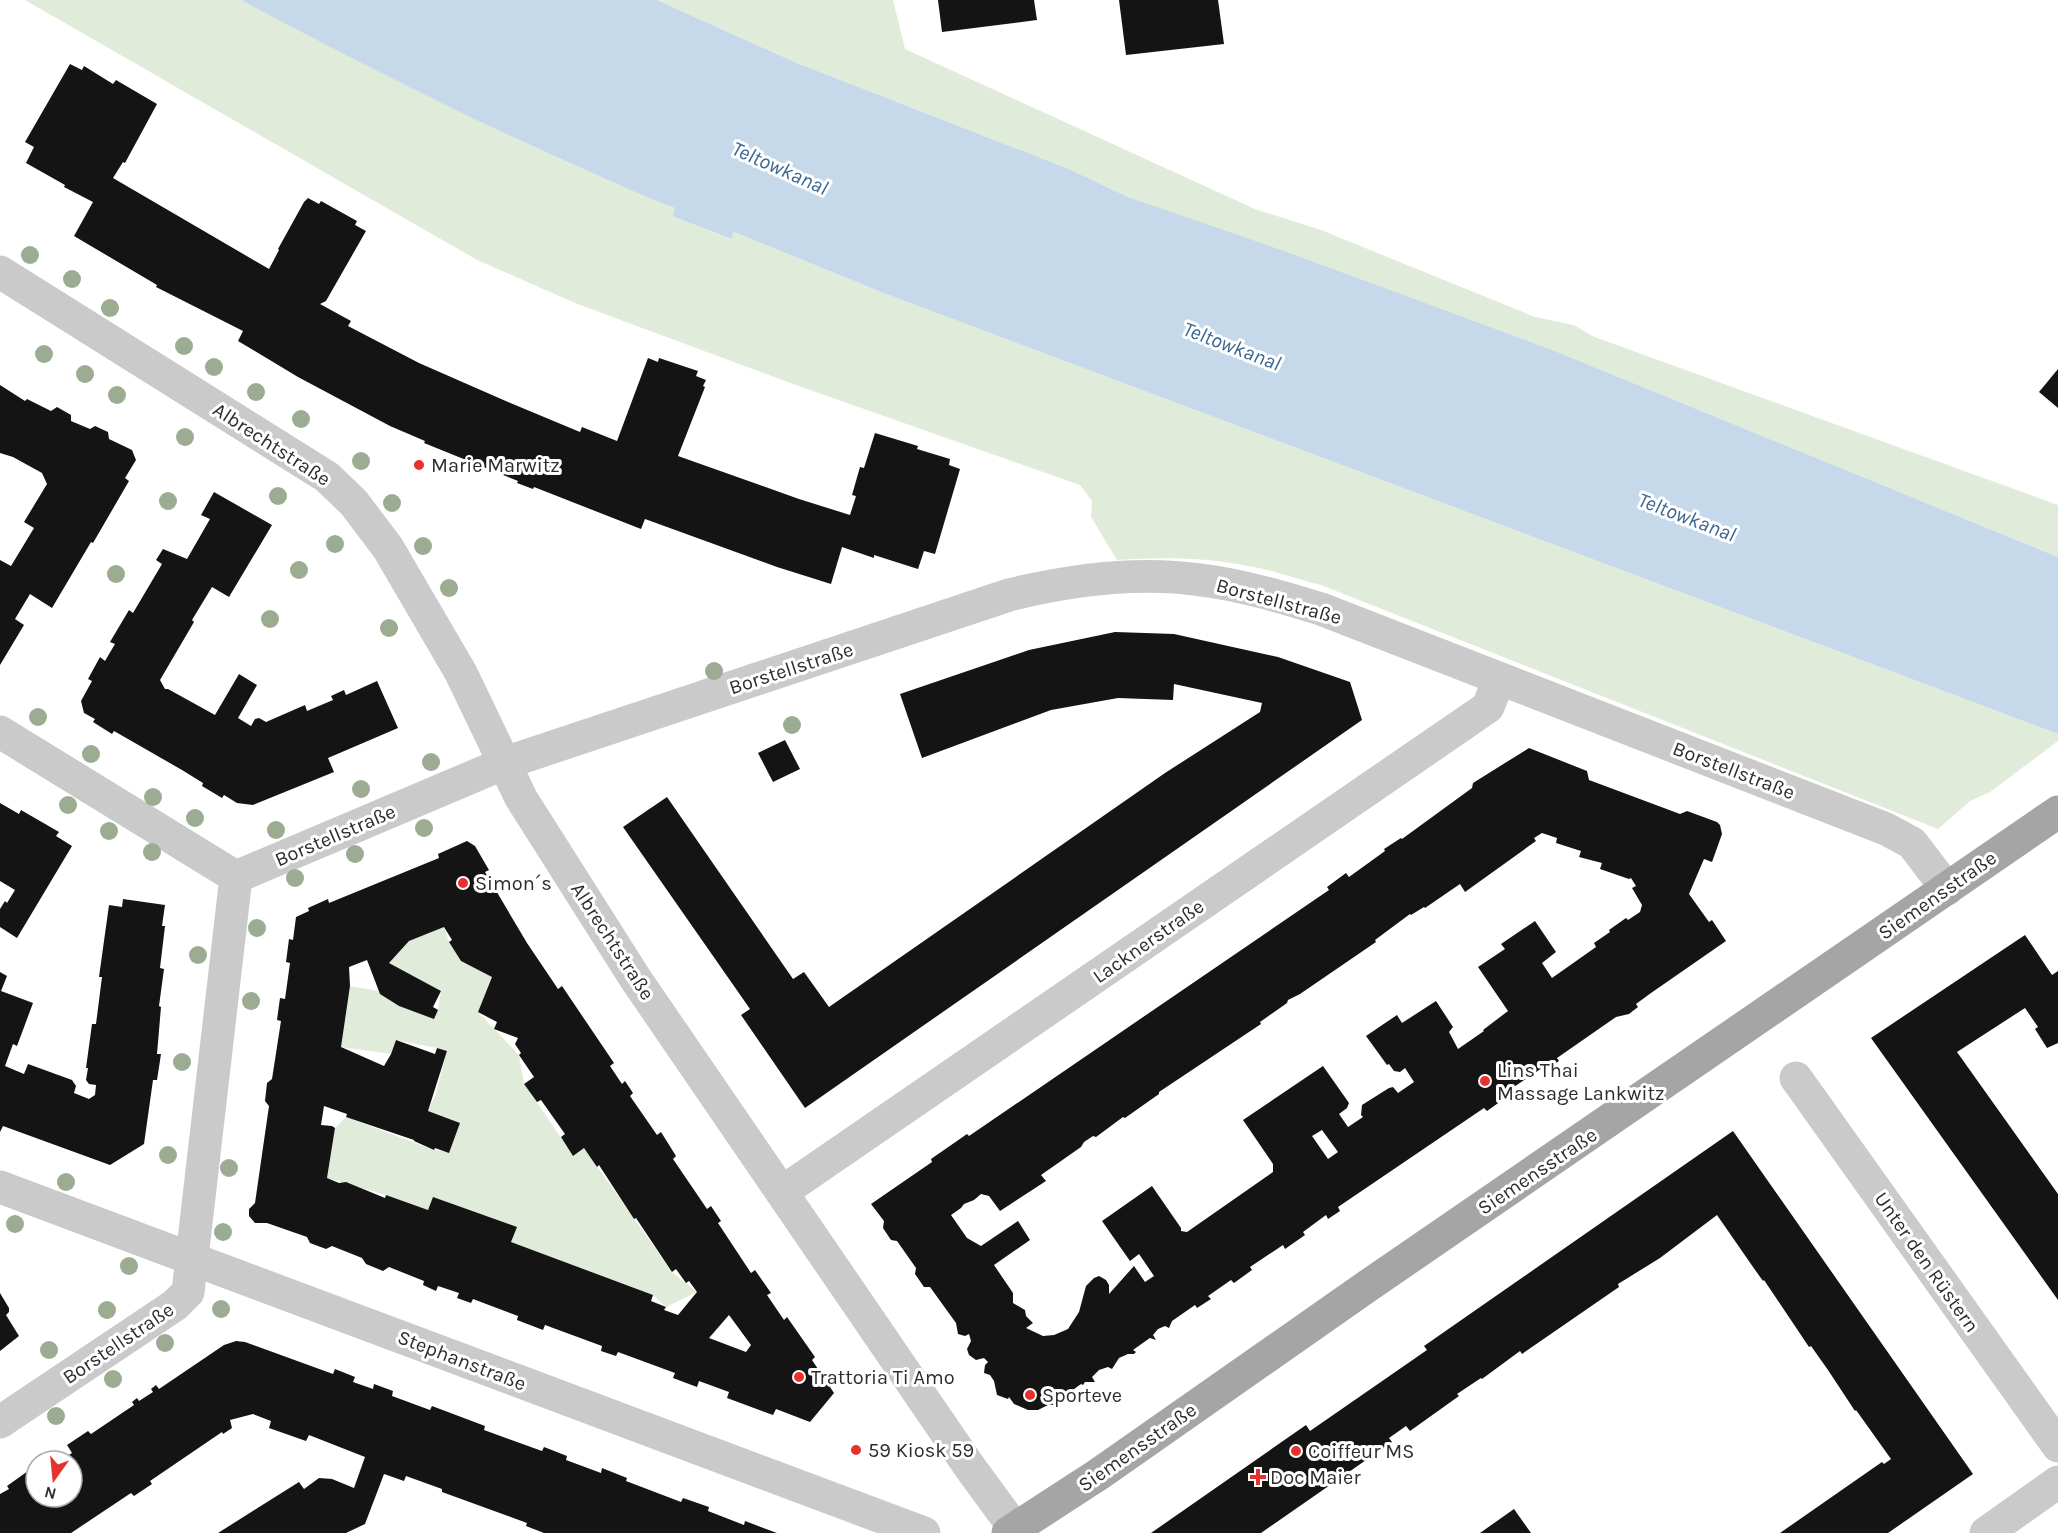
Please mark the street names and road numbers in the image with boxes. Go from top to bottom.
street label: Albrechtstraße [209,398,335,491]
street label: Borstellstraße [1214,574,1344,629]
street label: Borstellstraße [726,638,856,699]
street label: Borstellstraße [1670,737,1798,804]
street label: Borstellstraße [271,800,399,871]
street label: Siemensstraße [1874,846,2001,945]
street label: Albrechtstraße [566,878,659,1004]
street label: Lacknerstraße [1088,895,1208,988]
street label: Siemensstraße [1473,1123,1601,1220]
street label: Unter den Rüstern [1870,1188,1984,1337]
street label: Borstellstraße [58,1298,178,1389]
street label: Stephanstraße [394,1325,529,1395]
street label: Siemensstraße [1074,1398,1201,1497]

